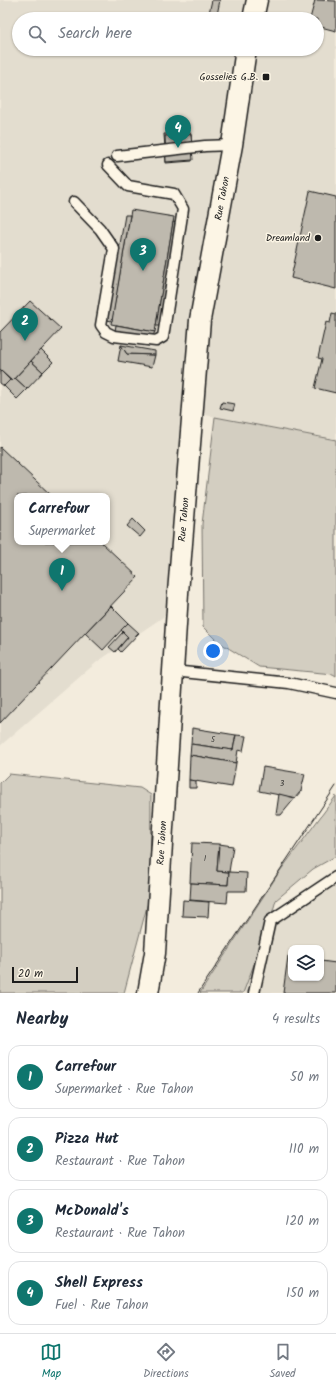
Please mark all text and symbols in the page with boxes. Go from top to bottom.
search box [12,12,324,56]
text: Search here [58,22,132,46]
icon: search [26,23,48,45]
place label: Gosselies G.B. [200,69,258,85]
marker: Gosselies G.B. [261,72,271,82]
pin: 4 [165,115,191,148]
street label: Rue Tahon [210,175,234,222]
place label: Dreamland [266,230,311,246]
marker: Dreamland [313,233,323,243]
pin: 3 [130,238,156,271]
pin: 2 [12,308,38,341]
popup [14,493,110,545]
text: Carrefour [28,497,90,521]
street label: Rue Tahon [174,497,194,542]
text: Supermarket [28,521,96,542]
pin: 1 [49,558,75,591]
your location [203,641,223,661]
house number: 5 [211,733,216,746]
house number: 3 [280,777,285,790]
street label: Rue Tahon [153,820,171,866]
house number: 1 [204,852,207,865]
map controls [288,945,324,981]
button: layers [288,945,324,981]
scale bar [12,965,78,984]
text: 20 m [18,965,43,983]
text: Nearby [16,1006,68,1033]
text: 4 results [272,1009,320,1030]
text: Carrefour [55,1055,116,1079]
text: 1 [28,1067,32,1088]
text: 50 m [290,1067,319,1088]
text: Supermarket · Rue Tahon [55,1079,194,1100]
text: Pizza Hut [55,1127,119,1151]
text: 2 [26,1139,34,1160]
text: 110 m [289,1139,319,1160]
text: Restaurant · Rue Tahon [55,1151,185,1172]
text: McDonald's [55,1199,129,1223]
text: 3 [26,1211,34,1232]
text: 120 m [285,1211,319,1232]
text: Restaurant · Rue Tahon [55,1223,185,1244]
text: Shell Express [55,1271,143,1295]
text: 4 [26,1283,34,1304]
text: 150 m [286,1283,319,1304]
text: Fuel · Rue Tahon [55,1295,148,1316]
tab: Map [40,1341,62,1383]
tab: Directions [143,1341,189,1383]
tab: Saved [270,1341,296,1383]

